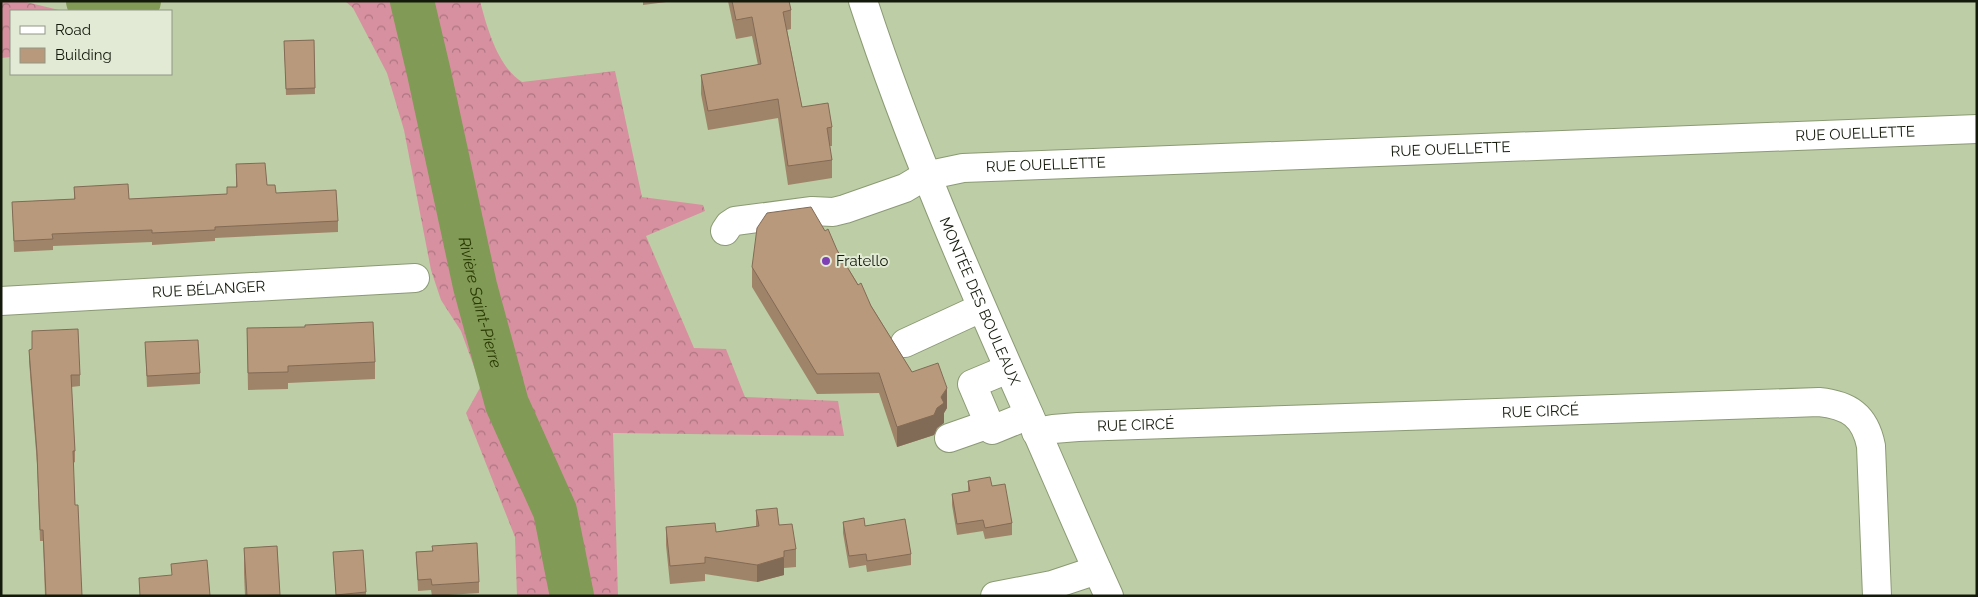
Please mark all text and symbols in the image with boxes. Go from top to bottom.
legend [10,10,172,75]
text: Road [55,21,91,39]
text: Building [55,46,112,64]
street label: RUE OUELLETTE [1795,122,1915,145]
street label: RUE OUELLETTE [1390,138,1511,161]
street label: RUE OUELLETTE [985,154,1106,176]
street label: MONTÉE DES BOULEAUX [936,214,1024,388]
water label: Rivière Saint-Pierre [455,235,506,371]
place label: Fratello [836,252,888,270]
marker: Fratello [820,255,832,267]
street label: RUE BÉLANGER [152,277,266,302]
street label: RUE CIRCÉ [1501,401,1579,422]
street label: RUE CIRCÉ [1097,415,1175,435]

